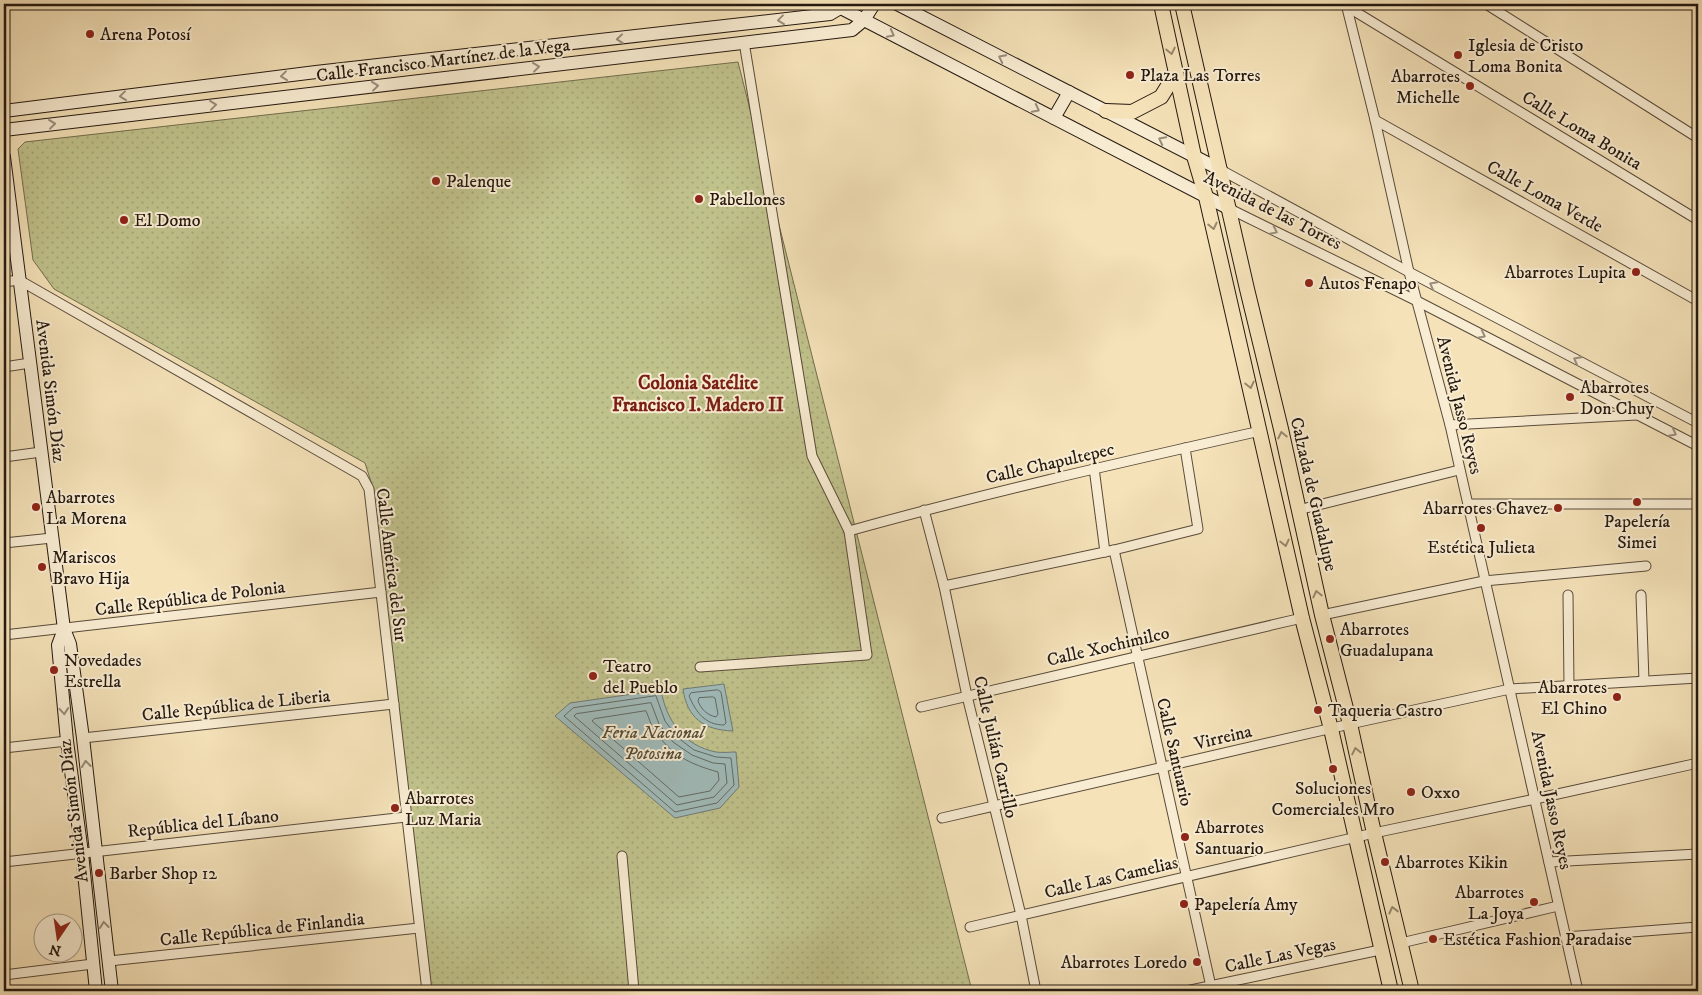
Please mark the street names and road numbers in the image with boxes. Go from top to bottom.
street label: Calle Francisco Martínez de la Vega [315,34,572,87]
street label: Calle Loma Bonita [1518,86,1646,175]
street label: Calle Loma Verde [1483,156,1606,238]
street label: Avenida de las Torres [1200,167,1345,255]
street label: Avenida Simón Díaz [30,318,70,464]
street label: Avenida Jasso Reyes [1431,334,1487,477]
street label: Calzada de Guadalupe [1285,415,1341,573]
street label: Calle Chapultepec [984,438,1117,489]
street label: Calle América del Sur [371,487,411,644]
street label: Calle República de Polonia [94,576,287,622]
street label: Calle Xochimilco [1045,622,1172,672]
street label: Calle Julián Carrillo [968,674,1022,821]
street label: Calle República de Liberia [141,685,332,727]
street label: Calle Santuario [1151,696,1197,809]
street label: Virreina [1191,721,1255,755]
street label: Avenida Jasso Reyes [1526,729,1576,872]
street label: Avenida Simón Díaz [54,738,94,884]
street label: República del Líbano [126,805,280,843]
street label: Calle Las Camelias [1042,852,1180,904]
street label: Calle República de Finlandia [159,908,366,952]
street label: Calle Las Vegas [1223,934,1338,978]

